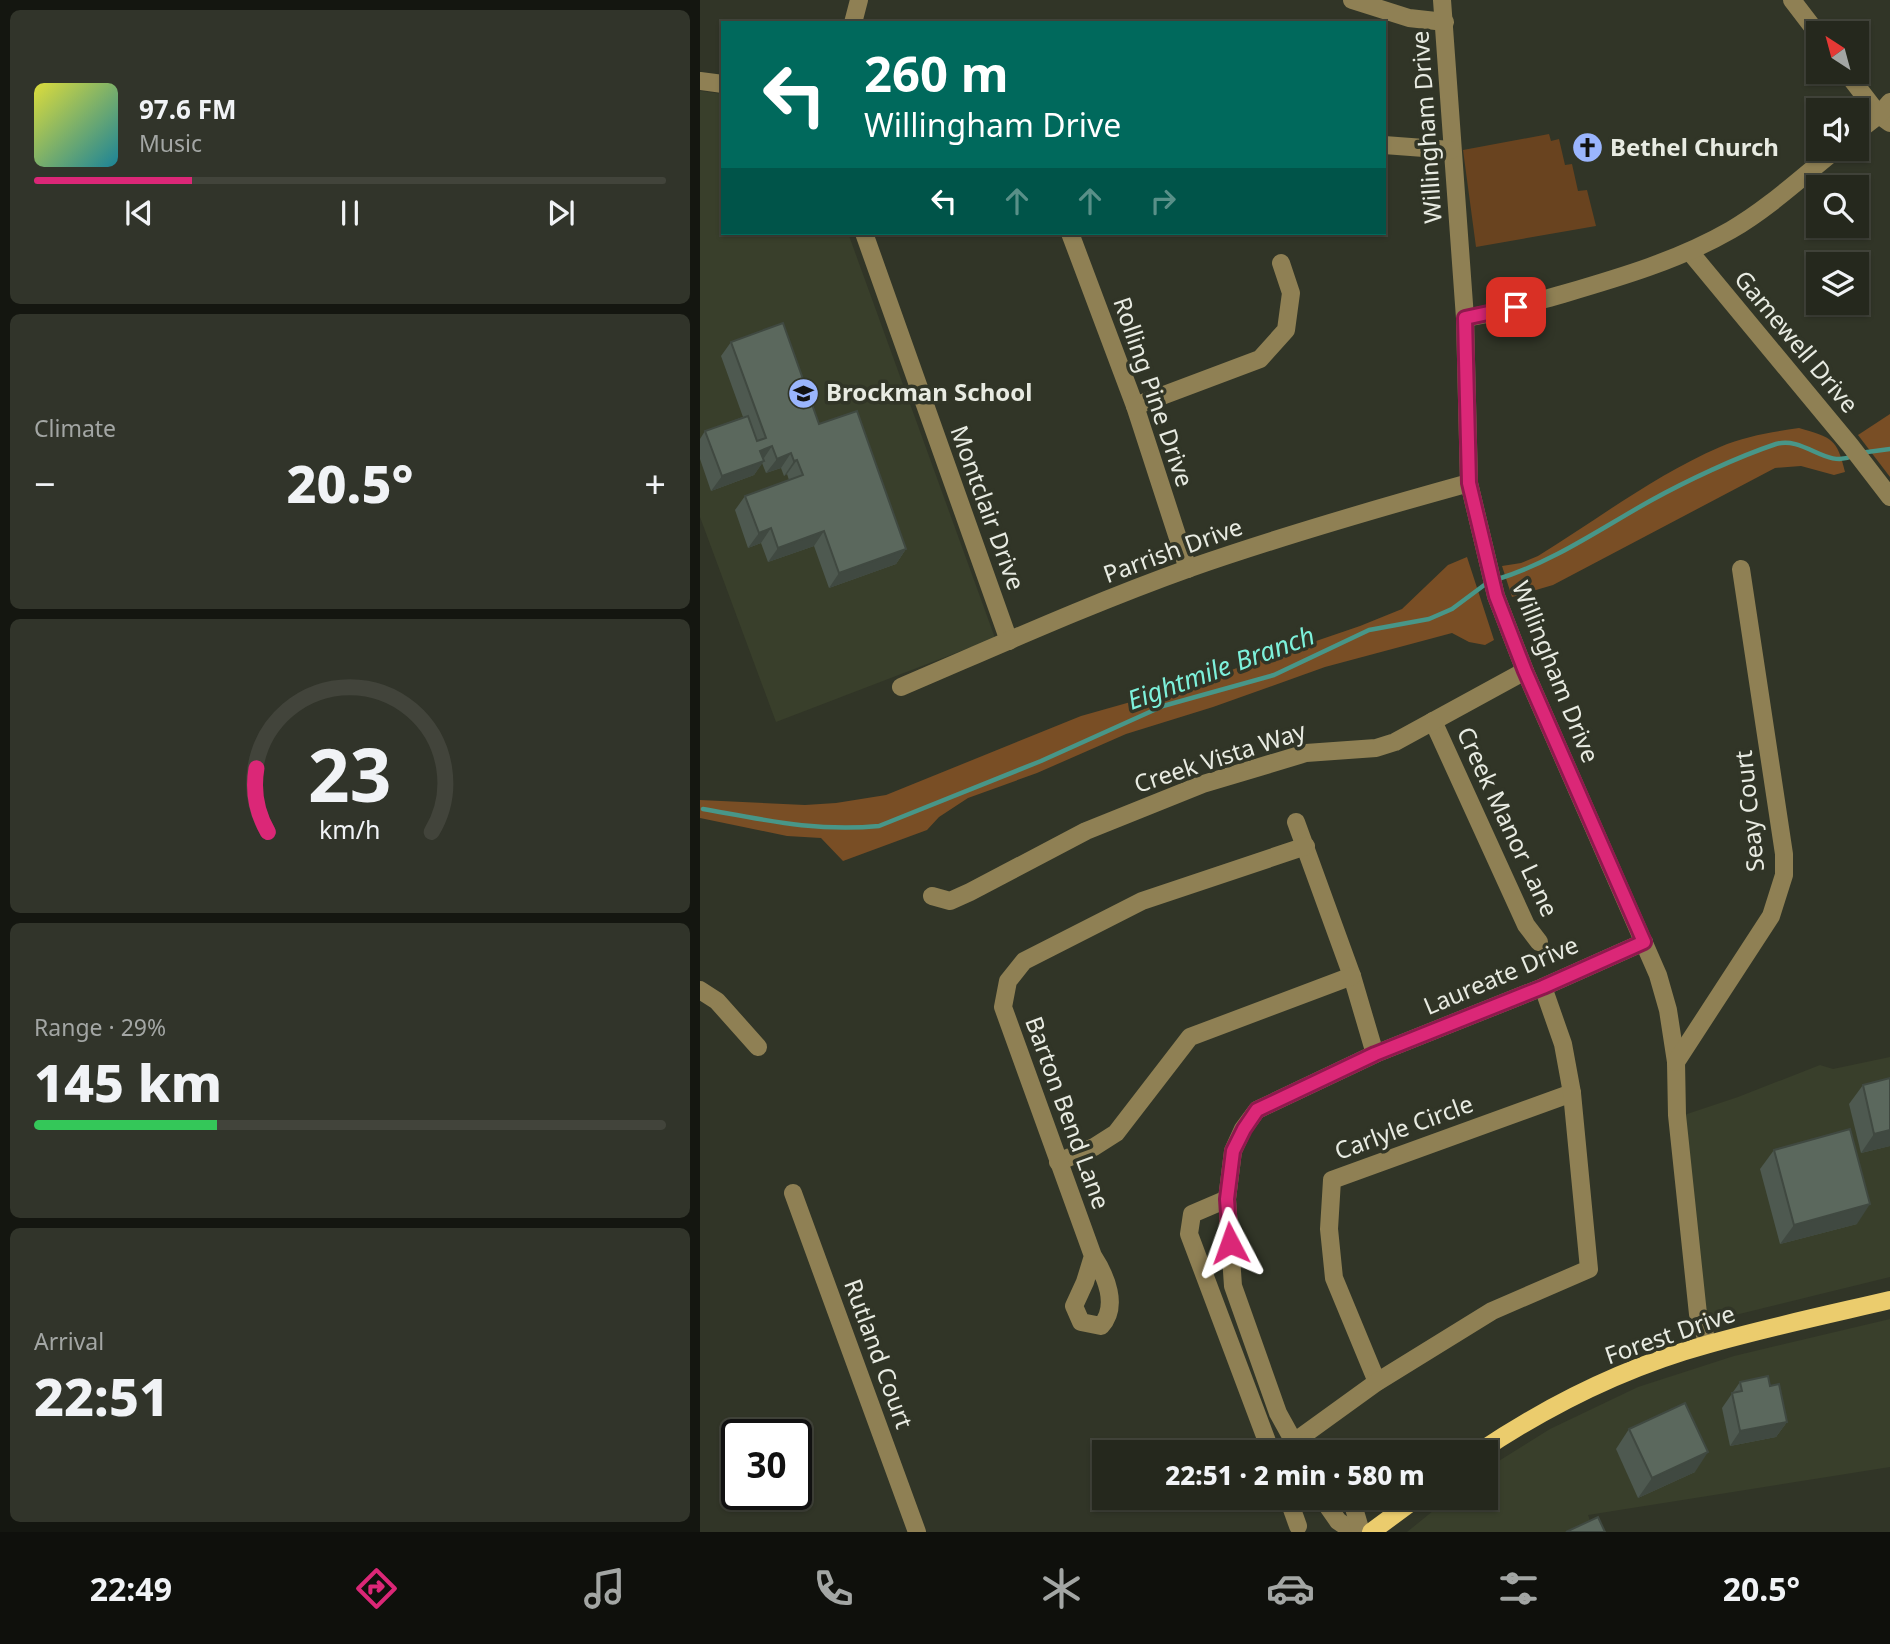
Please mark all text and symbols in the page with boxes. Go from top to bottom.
north arrow [1806,21,1869,84]
map controls [1806,21,1869,315]
street label: Willingham Drive [1402,30,1449,225]
text: 260 m [864,40,1009,106]
icon: left [749,49,840,140]
text: 97.6 FM [139,91,236,127]
button: sound [1806,98,1869,161]
text: Willingham Drive [864,103,1121,146]
text: Music [139,127,202,159]
place label: Bethel Church [1610,130,1779,163]
church icon: Bethel Church [1570,131,1604,165]
button: search [1806,175,1869,238]
icon: left [925,182,963,220]
icon: ahead [998,182,1036,220]
icon: ahead [1071,182,1109,220]
icon: right [1144,182,1182,220]
icon: previous [120,194,158,232]
icon: pause [331,194,369,232]
icon: next [542,194,580,232]
button: layers [1806,252,1869,315]
street label: Gamewell Drive [1728,263,1867,419]
pin [1486,277,1546,337]
icon: arrive [1497,288,1535,326]
street label: Rolling Pine Drive [1106,292,1202,491]
place label: Brockman School [826,375,1032,408]
school or university icon: Brockman School [786,376,820,410]
text: Climate [34,412,116,444]
street label: Montclair Drive [943,421,1033,594]
text: 20.5° [287,447,413,518]
text: − [34,457,56,509]
text: + [644,457,666,509]
street label: Parrish Drive [1098,509,1247,590]
street label: Willingham Drive [1505,576,1608,767]
water label: Eightmile Branch [1122,616,1319,718]
street label: Creek Vista Way [1129,713,1310,800]
street label: Creek Manor Lane [1450,721,1567,922]
text: 23 [308,724,392,823]
street label: Seay Court [1726,749,1771,873]
text: km/h [319,812,381,846]
street label: Laureate Drive [1418,927,1583,1022]
text: Range · 29% [34,1011,166,1043]
street label: Barton Bend Lane [1018,1012,1119,1213]
text: 145 km [34,1046,222,1117]
street label: Carlyle Circle [1330,1086,1477,1167]
position arrow [1193,1206,1267,1280]
street label: Rutland Court [837,1274,922,1433]
street label: Forest Drive [1600,1296,1739,1371]
text: Arrival [34,1325,104,1357]
text: 22:51 [34,1360,169,1431]
speed limit sign: 30 [721,1419,812,1510]
text: 22:51 · 2 min · 580 m [1165,1457,1425,1493]
icon: directions [352,1564,401,1613]
icon: music [580,1564,629,1613]
icon: phone [809,1564,858,1613]
icon: climate [1037,1564,1086,1613]
icon: car [1266,1564,1315,1613]
icon: filters [1494,1564,1543,1613]
text: 22:49 [90,1567,172,1610]
text: 20.5° [1723,1567,1800,1610]

